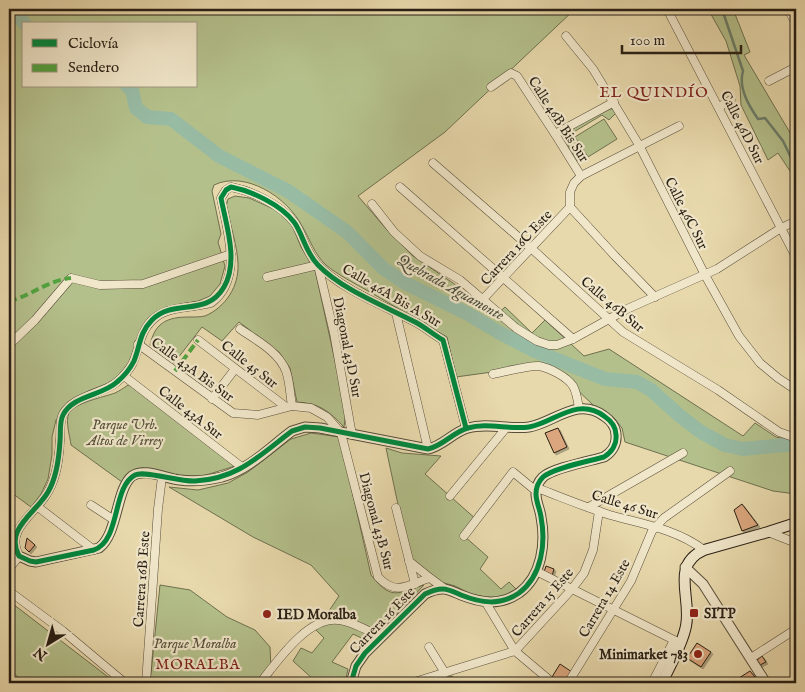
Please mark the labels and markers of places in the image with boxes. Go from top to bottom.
place label: SITP [704,605,736,623]
place label: IED Moralba [277,606,357,624]
marker: SITP [688,607,700,619]
marker: IED Moralba [261,608,273,620]
place label: Minimarket 783 [599,646,688,664]
marker: Minimarket 783 [692,648,704,660]

